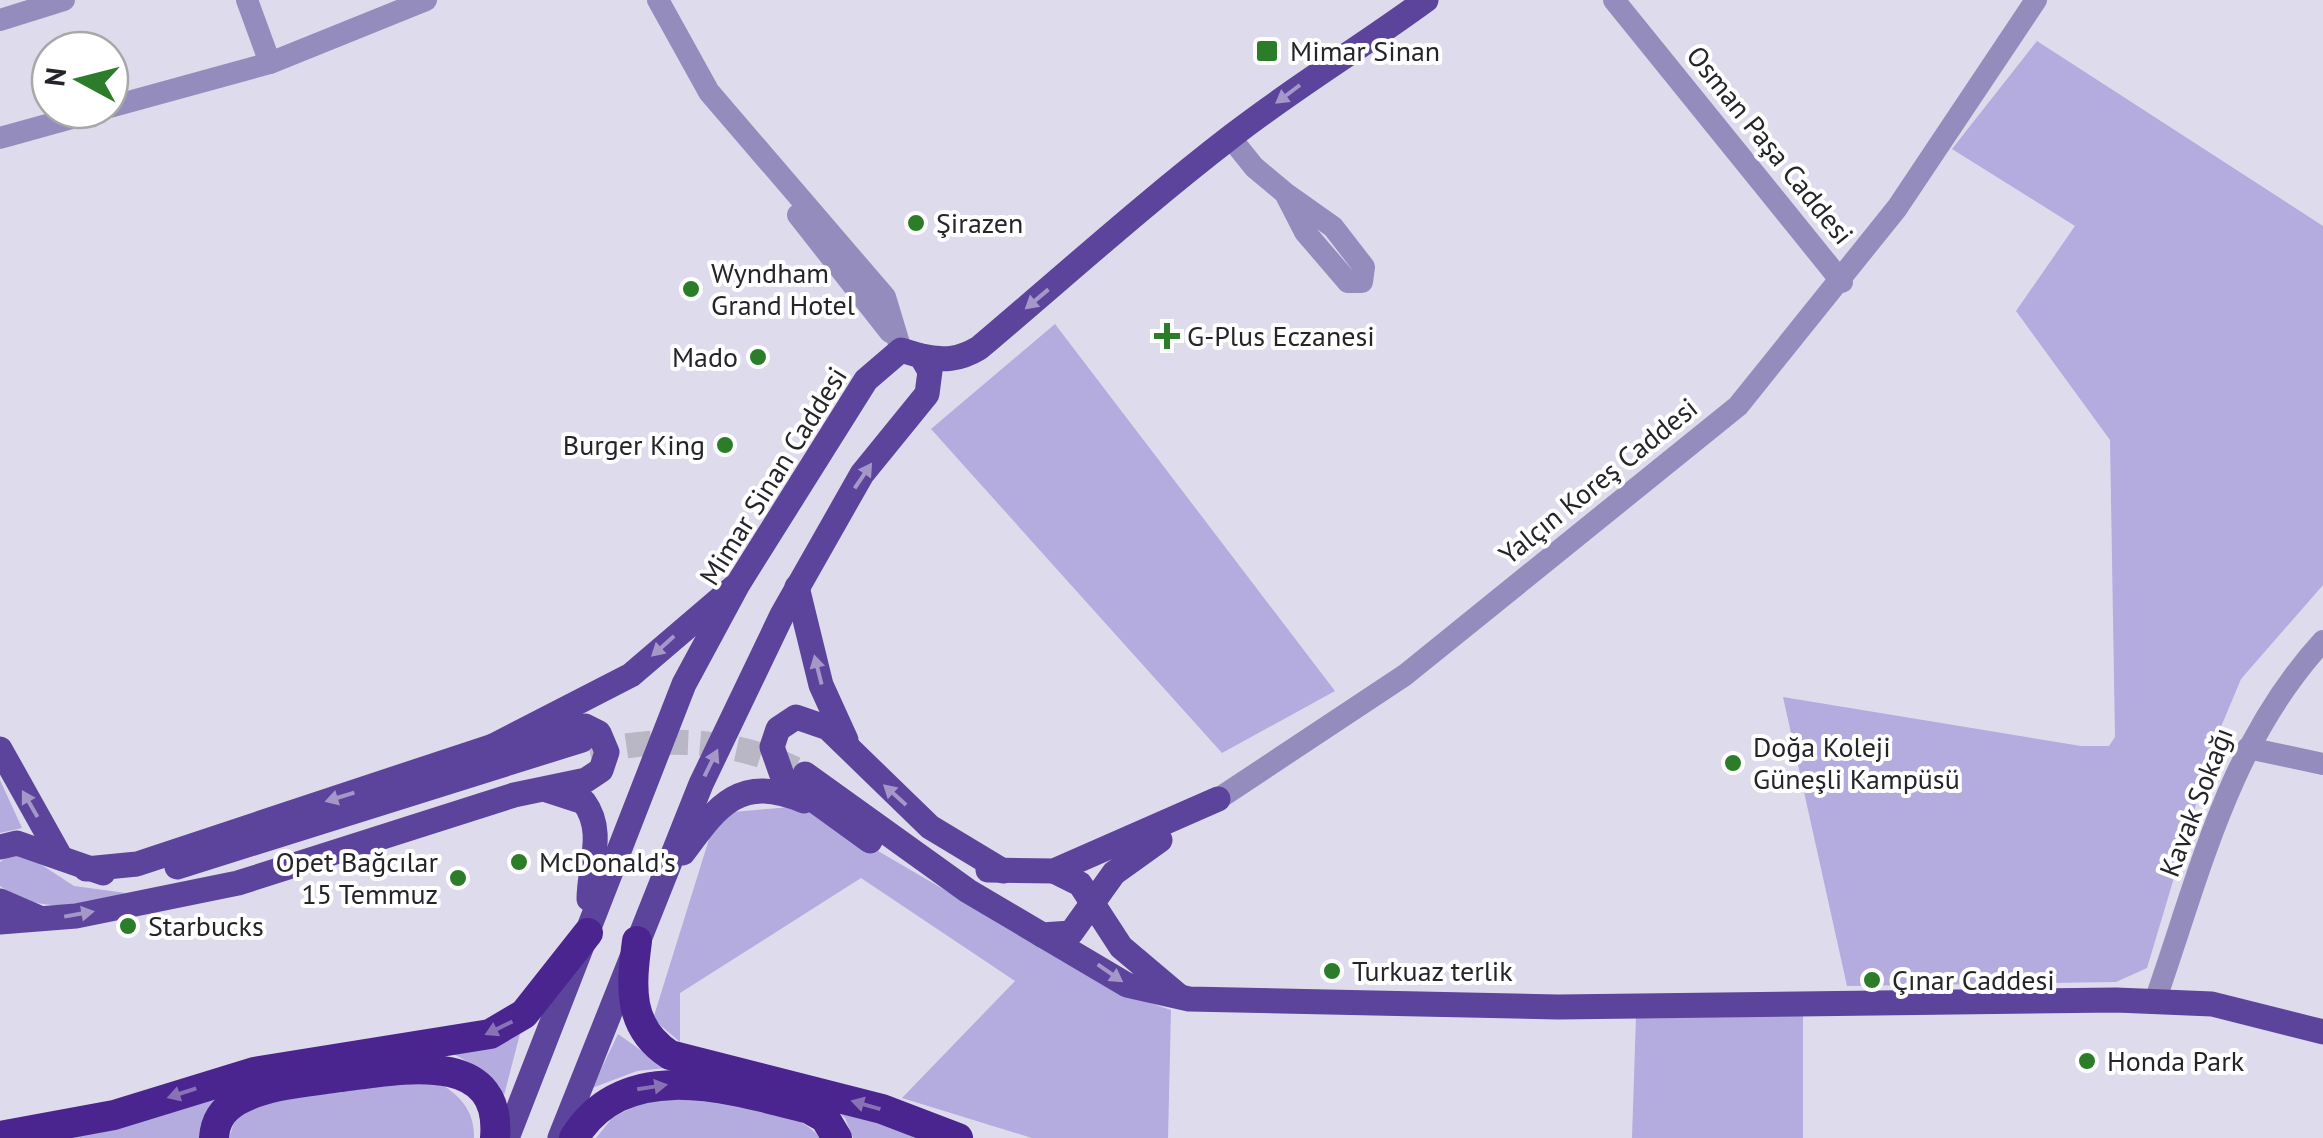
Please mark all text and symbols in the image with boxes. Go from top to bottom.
north arrow [30,30,130,130]
place label: Mimar Sinan [1290,32,1440,69]
marker: Mimar Sinan [1254,38,1280,64]
street label: Osman Paşa Caddesi [1679,38,1862,252]
text: N [35,66,74,88]
one-way arrow [1275,83,1301,103]
place label: Şirazen [936,204,1023,241]
marker: Şirazen [905,212,927,234]
place label: Wyndham Grand Hotel [711,254,855,323]
marker: Wyndham Grand Hotel [680,278,702,300]
one-way arrow [1024,288,1049,310]
place label: G-Plus Eczanesi [1187,317,1375,354]
marker: G-Plus Eczanesi [1156,325,1178,347]
place label: Mado [672,338,738,375]
marker: Mado [747,346,769,368]
street label: Mimar Sinan Caddesi [690,360,855,592]
street label: Yalçın Koreş Caddesi [1491,389,1705,572]
place label: Burger King [563,426,705,463]
marker: Burger King [714,434,736,456]
one-way arrow [853,462,872,489]
one-way arrow [651,634,676,656]
one-way arrow [809,654,825,685]
street label: Kavak Sokağı [2150,722,2241,882]
place label: Doğa Koleji Güneşli Kampüsü [1753,728,1960,797]
one-way arrow [702,748,719,777]
marker: Doğa Koleji Güneşli Kampüsü [1722,752,1744,774]
one-way arrow [883,785,908,807]
one-way arrow [22,789,39,818]
one-way arrow [324,790,354,805]
place label: Opet Bağcılar 15 Temmuz [276,843,438,912]
place label: McDonald's [539,843,676,880]
marker: McDonald's [508,851,530,873]
marker: Opet Bağcılar 15 Temmuz [447,867,469,889]
one-way arrow [64,906,95,921]
place label: Starbucks [148,907,264,944]
marker: Starbucks [117,915,139,937]
place label: Turkuaz terlik [1352,952,1513,989]
marker: Turkuaz terlik [1321,960,1343,982]
place label: Çınar Caddesi [1892,961,2055,998]
one-way arrow [1097,963,1124,982]
marker: Çınar Caddesi [1861,969,1883,991]
one-way arrow [485,1020,514,1037]
place label: Honda Park [2107,1042,2245,1079]
marker: Honda Park [2076,1050,2098,1072]
one-way arrow [637,1078,668,1094]
one-way arrow [167,1086,197,1101]
one-way arrow [851,1097,881,1112]

